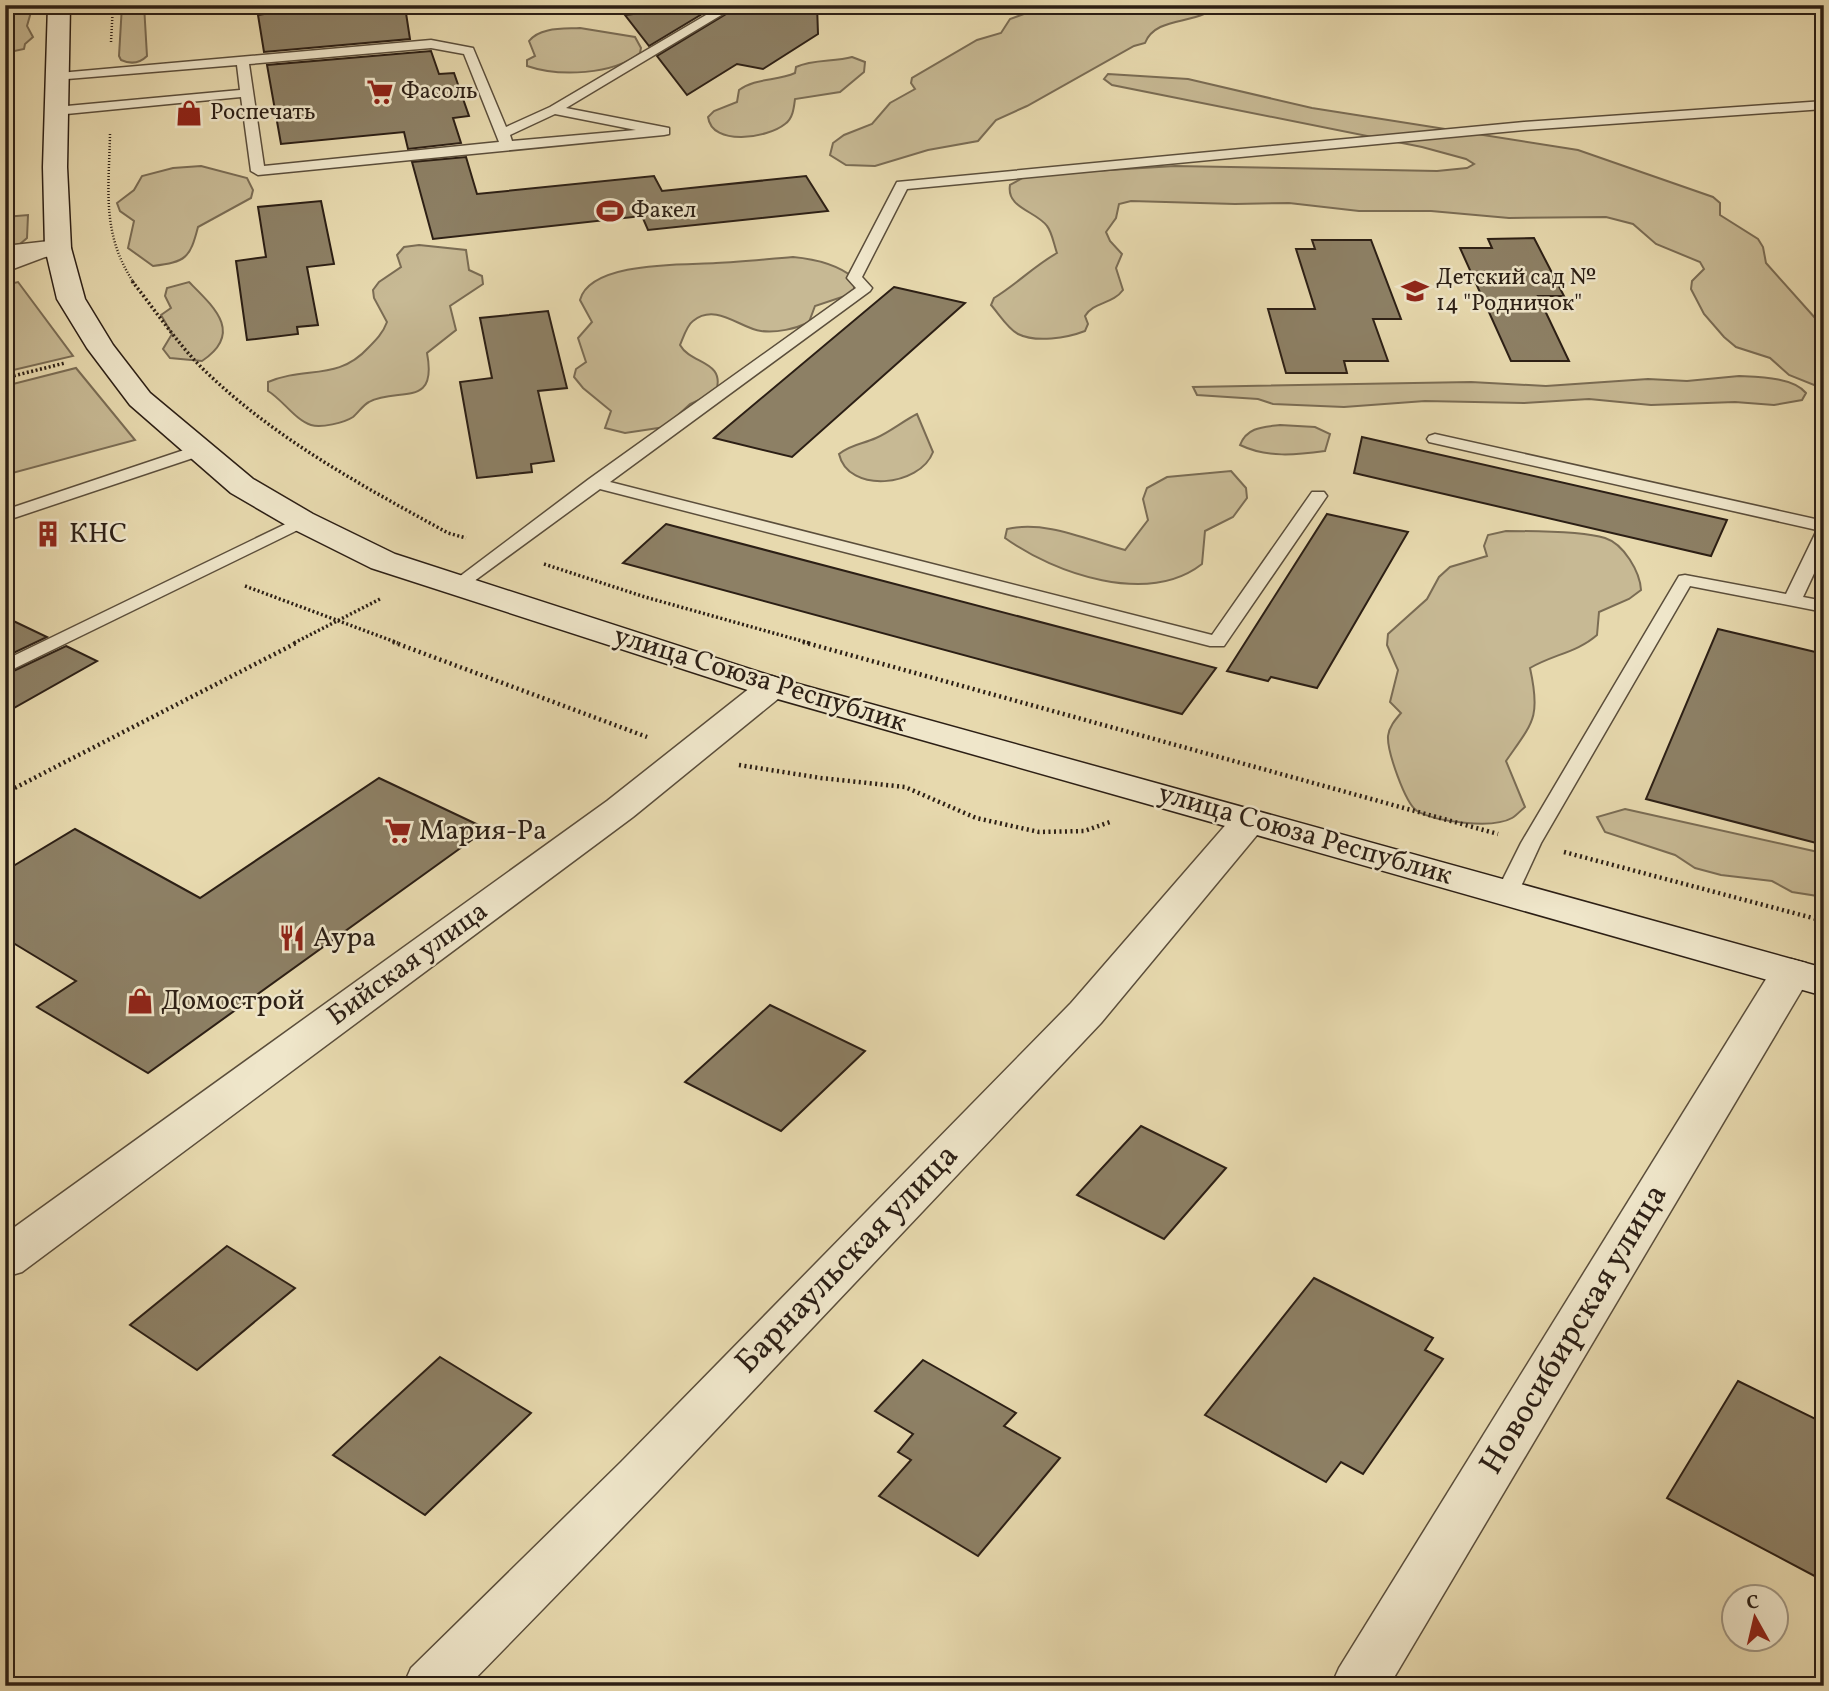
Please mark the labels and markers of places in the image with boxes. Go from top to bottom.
place label: Фасоль [401,76,478,108]
supermarket icon: Фасоль [365,77,395,107]
place label: Роспечать [210,97,316,129]
shop icon: Роспечать [174,98,204,128]
place label: Факел [631,195,696,227]
sports icon: Факел [595,196,625,226]
place label: Детский сад № 14 "Родничок" [1436,262,1596,320]
school or university icon: Детский сад № 14 "Родничок" [1400,276,1430,306]
place label: КНС [69,515,127,554]
building icon: КНС [33,519,63,549]
place label: Мария-Ра [419,812,547,851]
supermarket icon: Мария-Ра [383,816,413,846]
place label: Аура [313,919,376,958]
restaurant icon: Аура [277,923,307,953]
place label: Домострой [161,982,305,1021]
shop icon: Домострой [125,986,155,1016]

